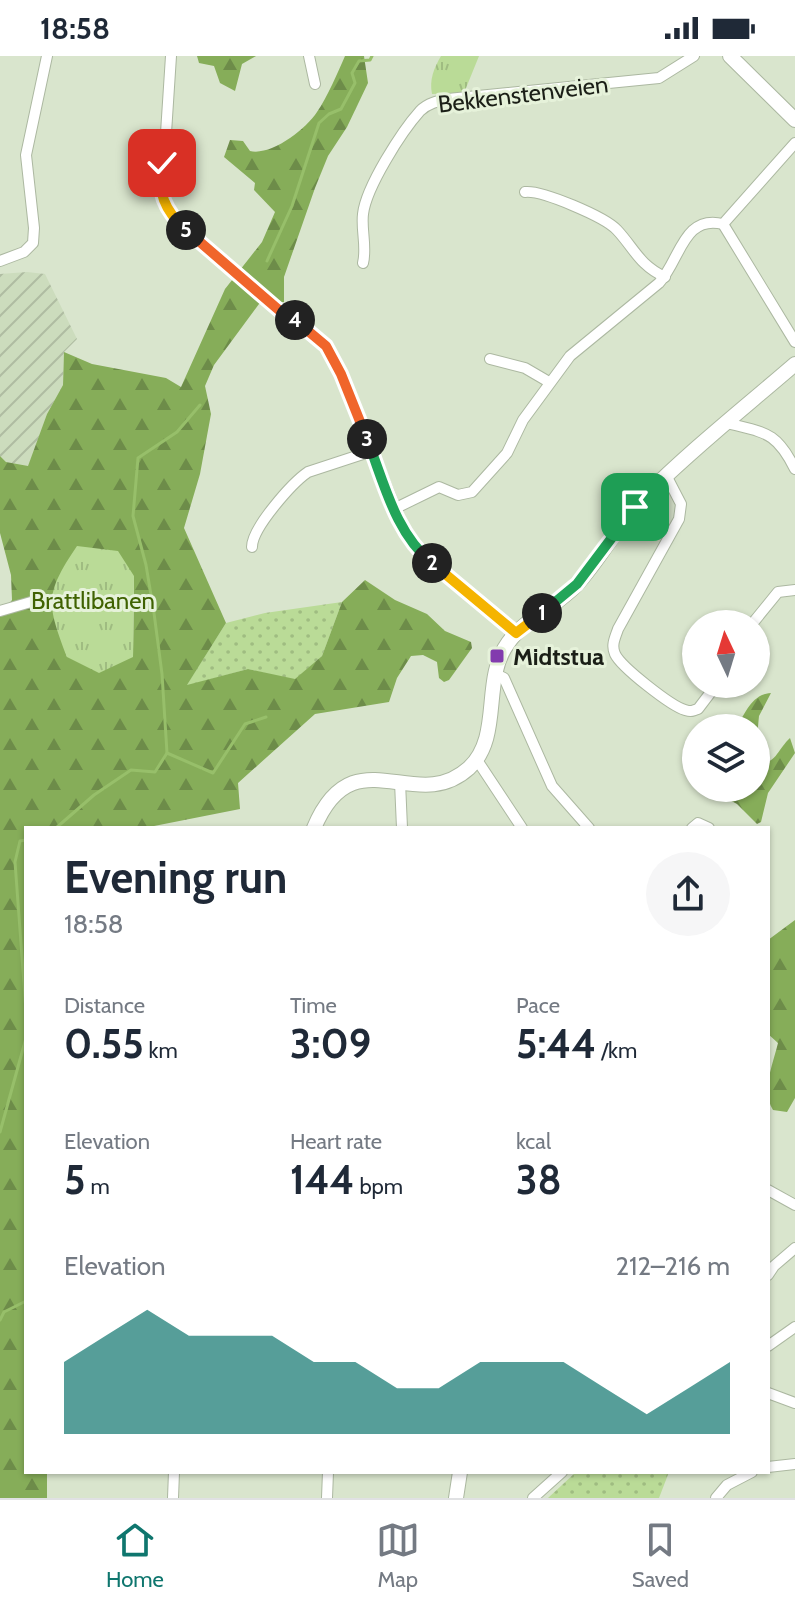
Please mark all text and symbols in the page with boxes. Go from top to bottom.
text: 18:58 [40,10,110,47]
street label: Bekkenstenveien [436,69,610,119]
pin [128,129,196,197]
icon: check [140,141,184,185]
pin: 5 [166,210,206,250]
text: 5 [180,216,192,243]
pin: 4 [275,300,315,340]
text: 4 [288,306,302,333]
pin: 3 [347,419,387,459]
text: 3 [361,425,373,452]
pin [601,473,669,541]
icon: arrive [613,485,657,529]
pin: 2 [412,543,452,583]
text: 2 [426,549,438,576]
park label: Brattlibanen [31,586,155,615]
pin: 1 [522,593,562,633]
text: 1 [538,599,546,626]
north arrow [682,610,770,698]
map controls [682,610,770,802]
place label: Midtstua [513,642,604,671]
marker: Midtstua [488,647,506,665]
button: layers [682,714,770,802]
text: Evening run [64,851,287,904]
button: share [646,852,730,936]
text: 18:58 [64,908,123,940]
text: Distance [64,992,145,1019]
text: Time [290,992,337,1019]
text: Pace [516,992,560,1019]
text: 0.55 [64,1019,144,1068]
text: 3:09 [290,1019,371,1068]
text: 5:44 [516,1019,596,1068]
text: km [144,1037,178,1064]
text: /km [596,1037,637,1064]
text: Elevation [64,1128,150,1155]
text: Heart rate [290,1128,382,1155]
text: kcal [516,1128,551,1155]
text: 5 [64,1155,85,1204]
text: 144 [290,1155,354,1204]
text: 38 [516,1155,562,1204]
text: m [85,1173,110,1200]
text: bpm [354,1173,403,1200]
text: Elevation [64,1250,166,1282]
text: 212–216 m [615,1250,730,1282]
tab: Home [106,1518,164,1593]
tab: Map [376,1518,420,1593]
tab: Saved [632,1518,689,1593]

